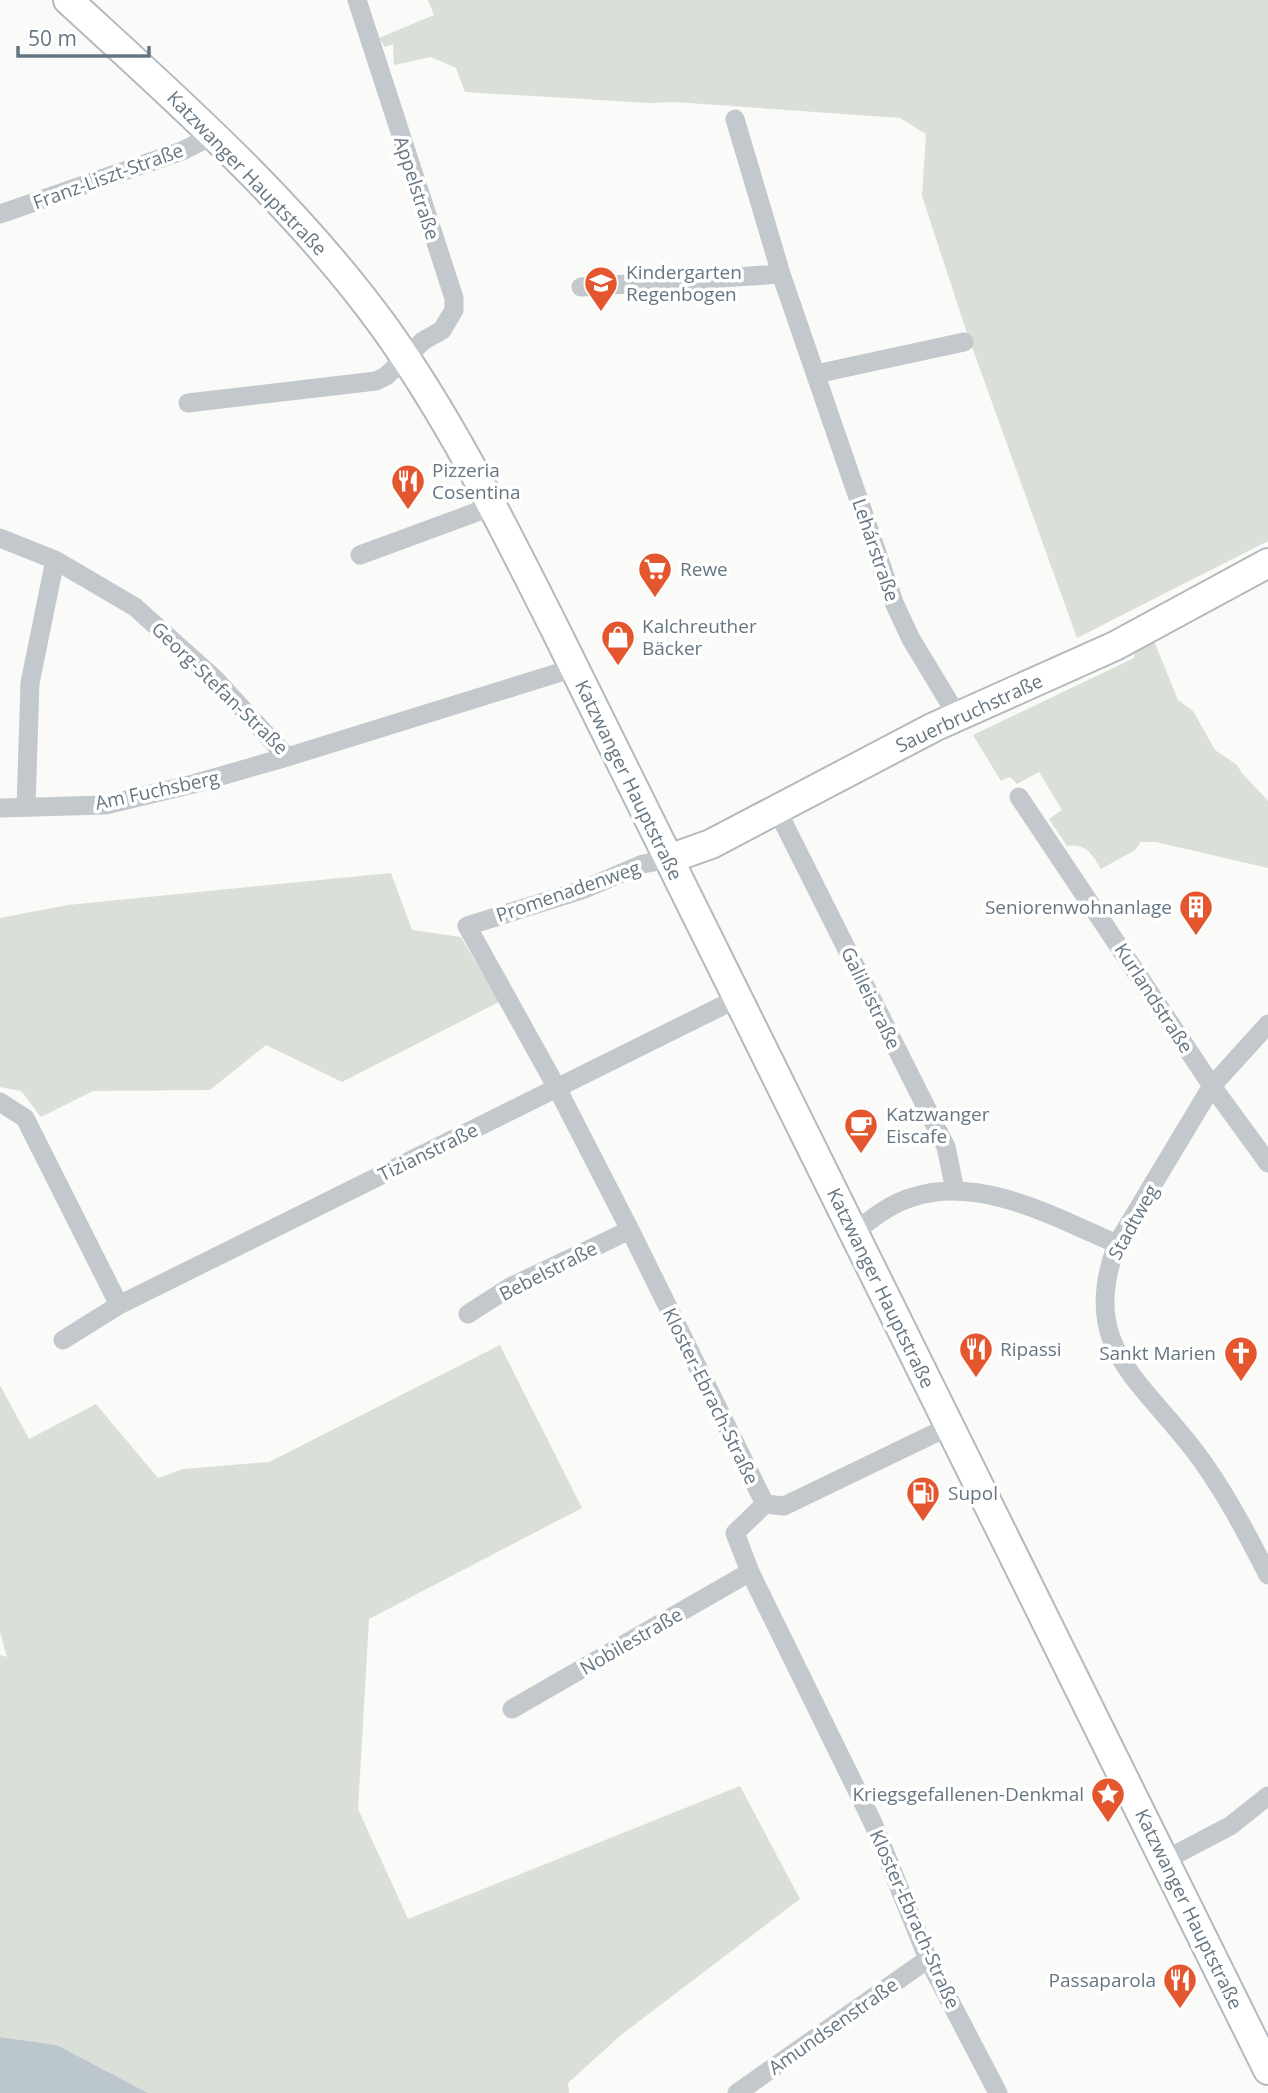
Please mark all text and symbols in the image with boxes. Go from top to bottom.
scale bar [18,14,149,58]
text: 50 m [28,24,77,52]
street label: Katzwanger Hauptstraße [161,85,333,261]
street label: Appelstraße [388,133,446,243]
street label: Franz-Liszt-Straße [29,137,187,215]
place label: Kindergarten Regenbogen [626,259,742,307]
school or university icon: Kindergarten Regenbogen [582,264,620,313]
place label: Pizzeria Cosentina [432,457,521,505]
restaurant icon: Pizzeria Cosentina [389,462,427,511]
street label: Lehárstraße [846,495,906,605]
supermarket icon: Rewe [636,550,674,599]
place label: Rewe [680,556,728,582]
place label: Kalchreuther Bäcker [642,613,757,661]
street label: Georg-Stefan-Straße [146,616,294,760]
shop icon: Kalchreuther Bäcker [599,618,637,667]
street label: Sauerbruchstraße [891,668,1047,758]
street label: Katzwanger Hauptstraße [569,676,689,884]
street label: Am Fuchsberg [93,764,221,816]
street label: Promenadenweg [492,854,644,928]
building icon: Seniorenwohnanlage [1177,888,1215,937]
place label: Seniorenwohnanlage [985,894,1172,920]
street label: Kurlandstraße [1109,938,1199,1058]
street label: Galileistraße [835,942,907,1054]
place label: Katzwanger Eiscafe [886,1101,990,1149]
cafe icon: Katzwanger Eiscafe [842,1106,880,1155]
street label: Tizianstraße [374,1117,482,1187]
street label: Stadtweg [1102,1180,1164,1264]
street label: Katzwanger Hauptstraße [821,1184,941,1392]
street label: Bebelstraße [495,1235,601,1307]
street label: Kloster-Ebrach-Straße [657,1303,765,1489]
restaurant icon: Ripassi [957,1330,995,1379]
church icon: Sankt Marien [1222,1334,1260,1383]
place label: Ripassi [1000,1336,1062,1362]
place label: Sankt Marien [1099,1340,1216,1366]
fuel station icon: Supol [904,1474,942,1523]
place label: Supol [948,1480,998,1506]
street label: Nobilestraße [575,1601,687,1681]
place icon: Kriegsgefallenen-Denkmal [1089,1775,1127,1824]
place label: Kriegsgefallenen-Denkmal [852,1781,1084,1807]
street label: Katzwanger Hauptstraße [1129,1805,1249,2013]
street label: Kloster-Ebrach-Straße [864,1825,966,2013]
restaurant icon: Passaparola [1161,1961,1199,2010]
place label: Passaparola [1049,1967,1156,1993]
street label: Amundsenstraße [763,1972,903,2080]

